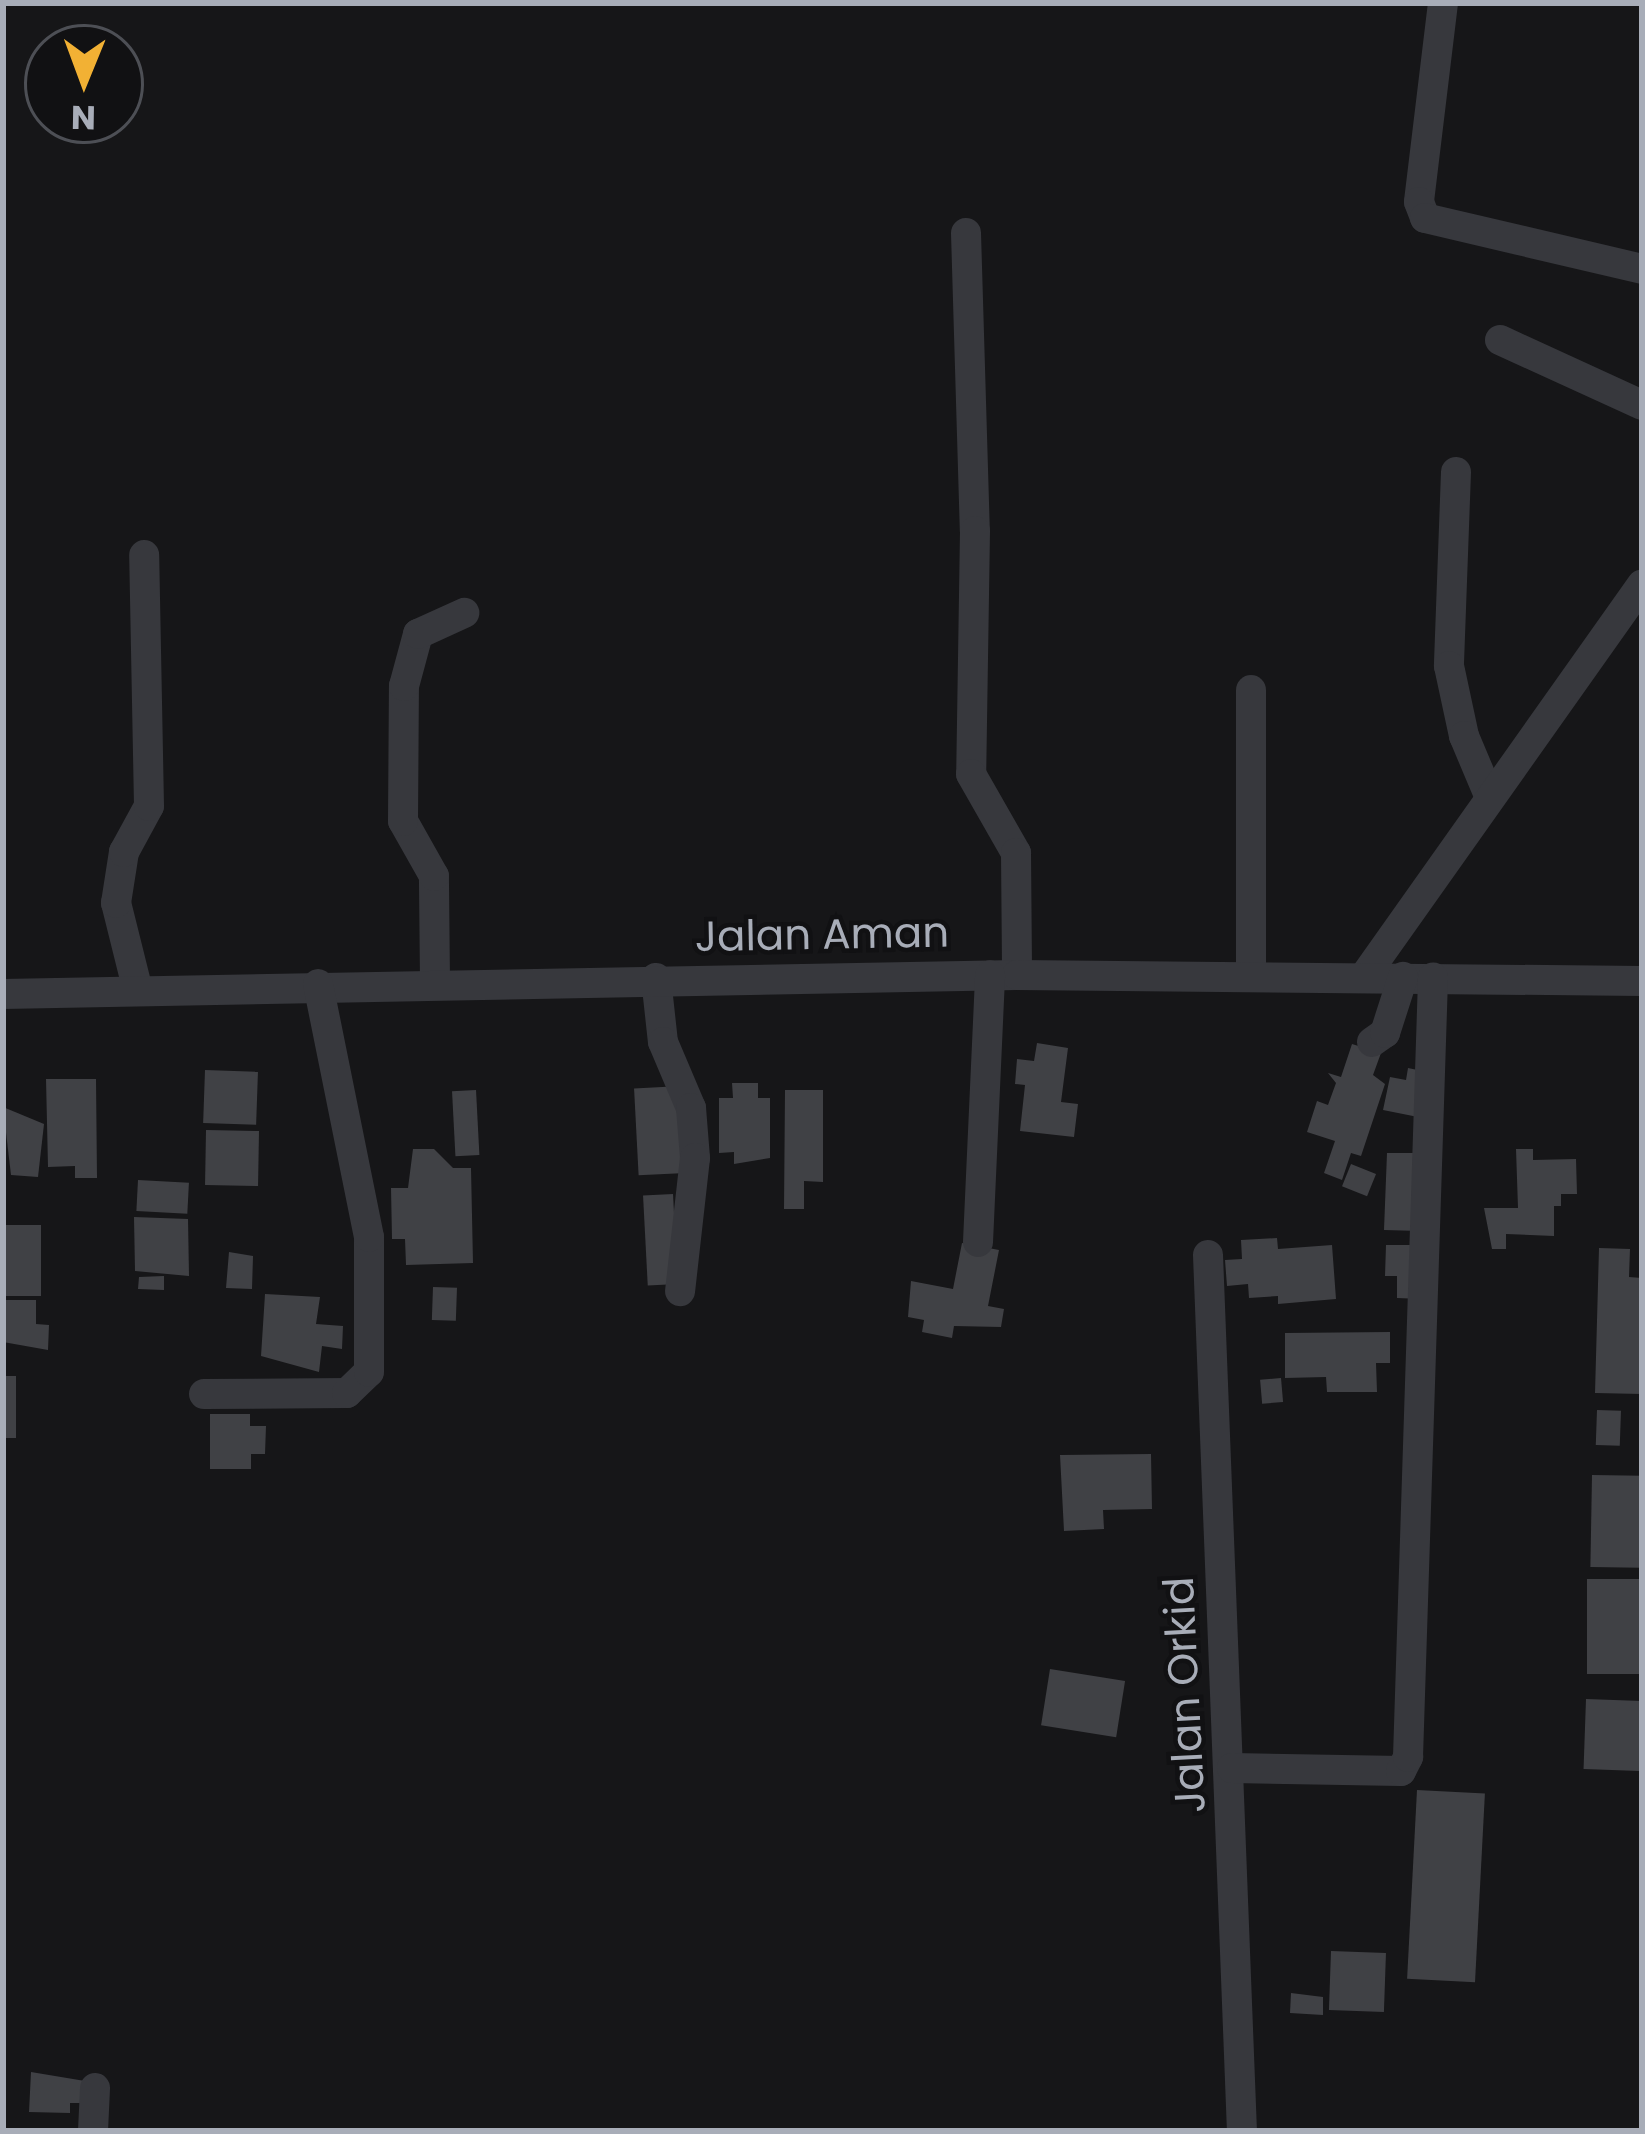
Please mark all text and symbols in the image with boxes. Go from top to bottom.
north arrow [24,24,144,144]
text: N [71,94,96,141]
street label: Jalan Aman [694,908,950,962]
street label: Jalan Orkid [1154,1576,1216,1814]

